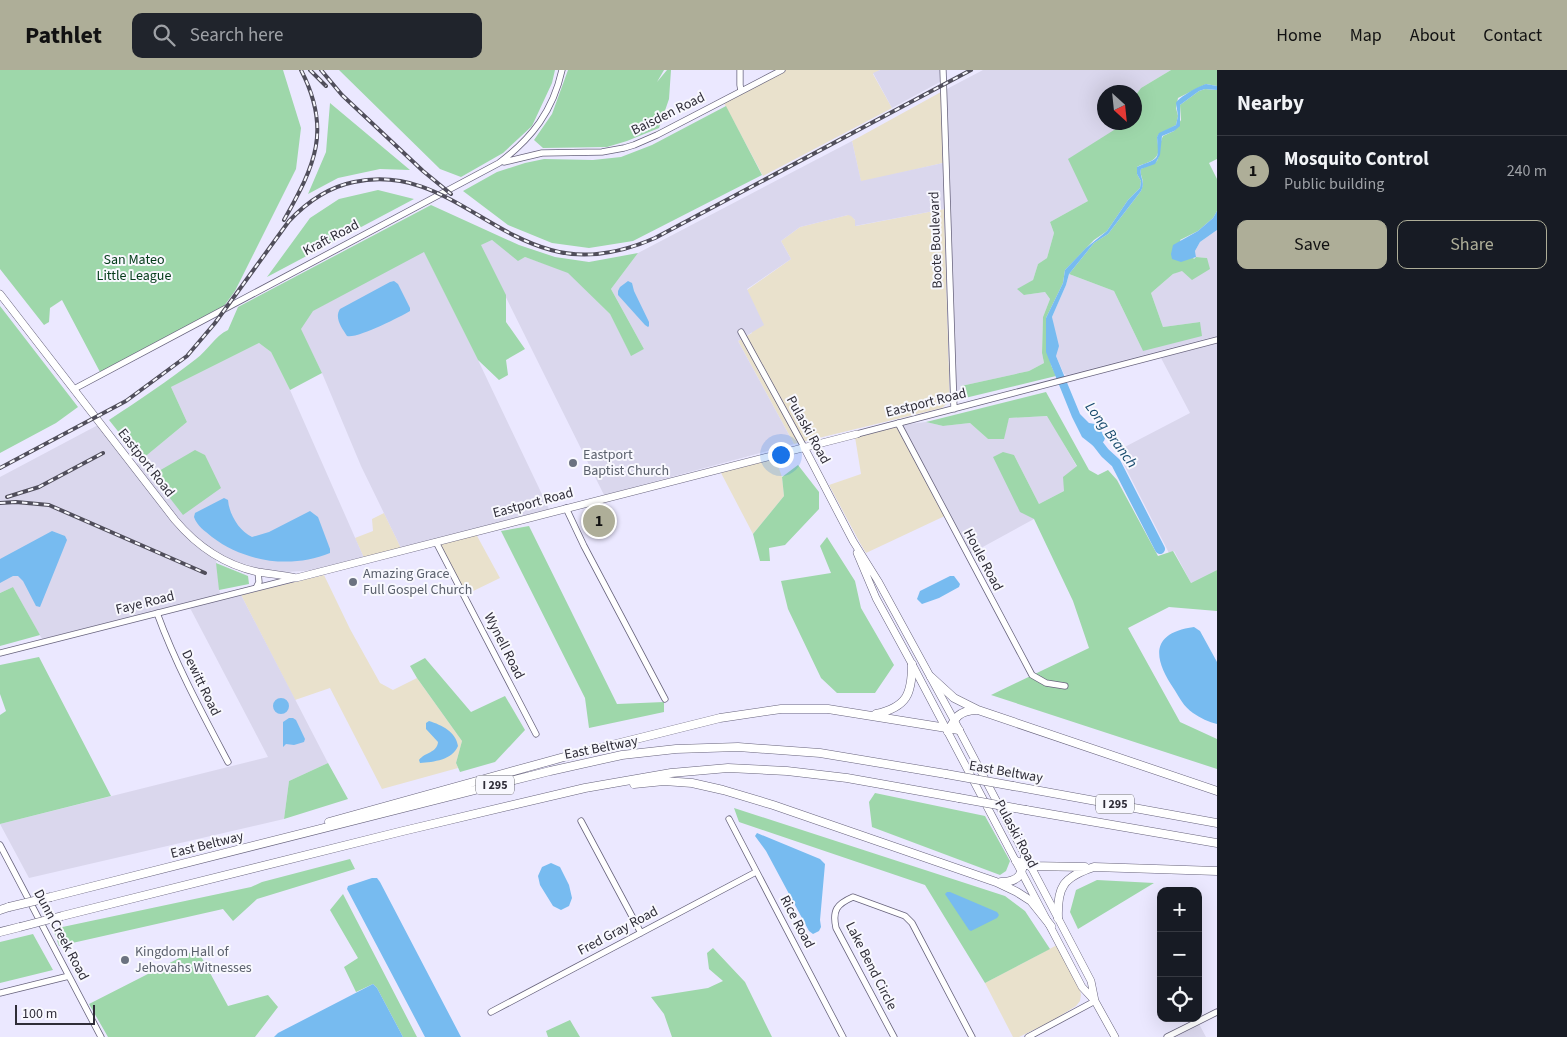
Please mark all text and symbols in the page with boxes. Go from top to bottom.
search box [132,13,482,58]
text: Pathlet [25,18,102,53]
icon: search [150,21,178,49]
text: Search here [190,22,284,49]
text: Home [1276,23,1322,48]
text: Map [1350,23,1382,48]
text: About [1410,23,1455,48]
text: Contact [1483,23,1542,48]
north arrow [1097,85,1142,130]
street label: Baisden Road [628,88,708,140]
text: Nearby [1237,88,1304,118]
text: Mosquito Control [1284,146,1429,173]
text: 1 [1249,160,1257,182]
text: 240 m [1507,160,1547,182]
text: Public building [1284,173,1384,195]
street label: Boote Boulevard [924,191,948,289]
street label: Kraft Road [299,215,363,261]
button: Save [1237,220,1387,269]
button: Share [1397,220,1547,269]
park label: San Mateo Little League [97,250,171,286]
street label: Eastport Road [884,383,968,423]
street label: Pulaski Road [781,392,835,468]
water label: Long Branch [1080,398,1142,472]
street label: Eastport Road [113,424,179,502]
your location [768,442,794,468]
place label: Eastport Baptist Church [583,445,669,481]
marker: Eastport Baptist Church [567,457,579,469]
street label: Eastport Road [491,483,575,523]
pin: 1 [583,502,615,540]
street label: Houle Road [958,525,1008,595]
place label: Amazing Grace Full Gospel Church [363,564,472,600]
marker: Amazing Grace Full Gospel Church [347,576,359,588]
street label: Faye Road [114,586,176,620]
street label: Wynell Road [479,609,529,683]
street label: Dewitt Road [176,647,226,719]
street label: East Beltway [562,731,640,765]
street label: East Beltway [968,756,1045,788]
road number: I 295 [476,776,514,794]
road number: I 295 [1096,794,1134,814]
street label: Pulaski Road [990,796,1042,872]
street label: East Beltway [168,826,246,864]
street label: Dunn Creek Road [29,886,93,984]
map controls [1157,887,1202,1022]
button: + [1157,887,1202,932]
street label: Rice Road [775,892,819,952]
street label: Fred Gray Road [574,901,662,961]
street label: Lake Bend Circle [840,918,902,1014]
button: − [1157,932,1202,977]
place label: Kingdom Hall of Jehovahs Witnesses [135,942,252,978]
marker: Kingdom Hall of Jehovahs Witnesses [119,954,131,966]
button: locate [1157,977,1202,1022]
scale bar [15,1002,95,1025]
text: 100 m [22,1004,57,1024]

